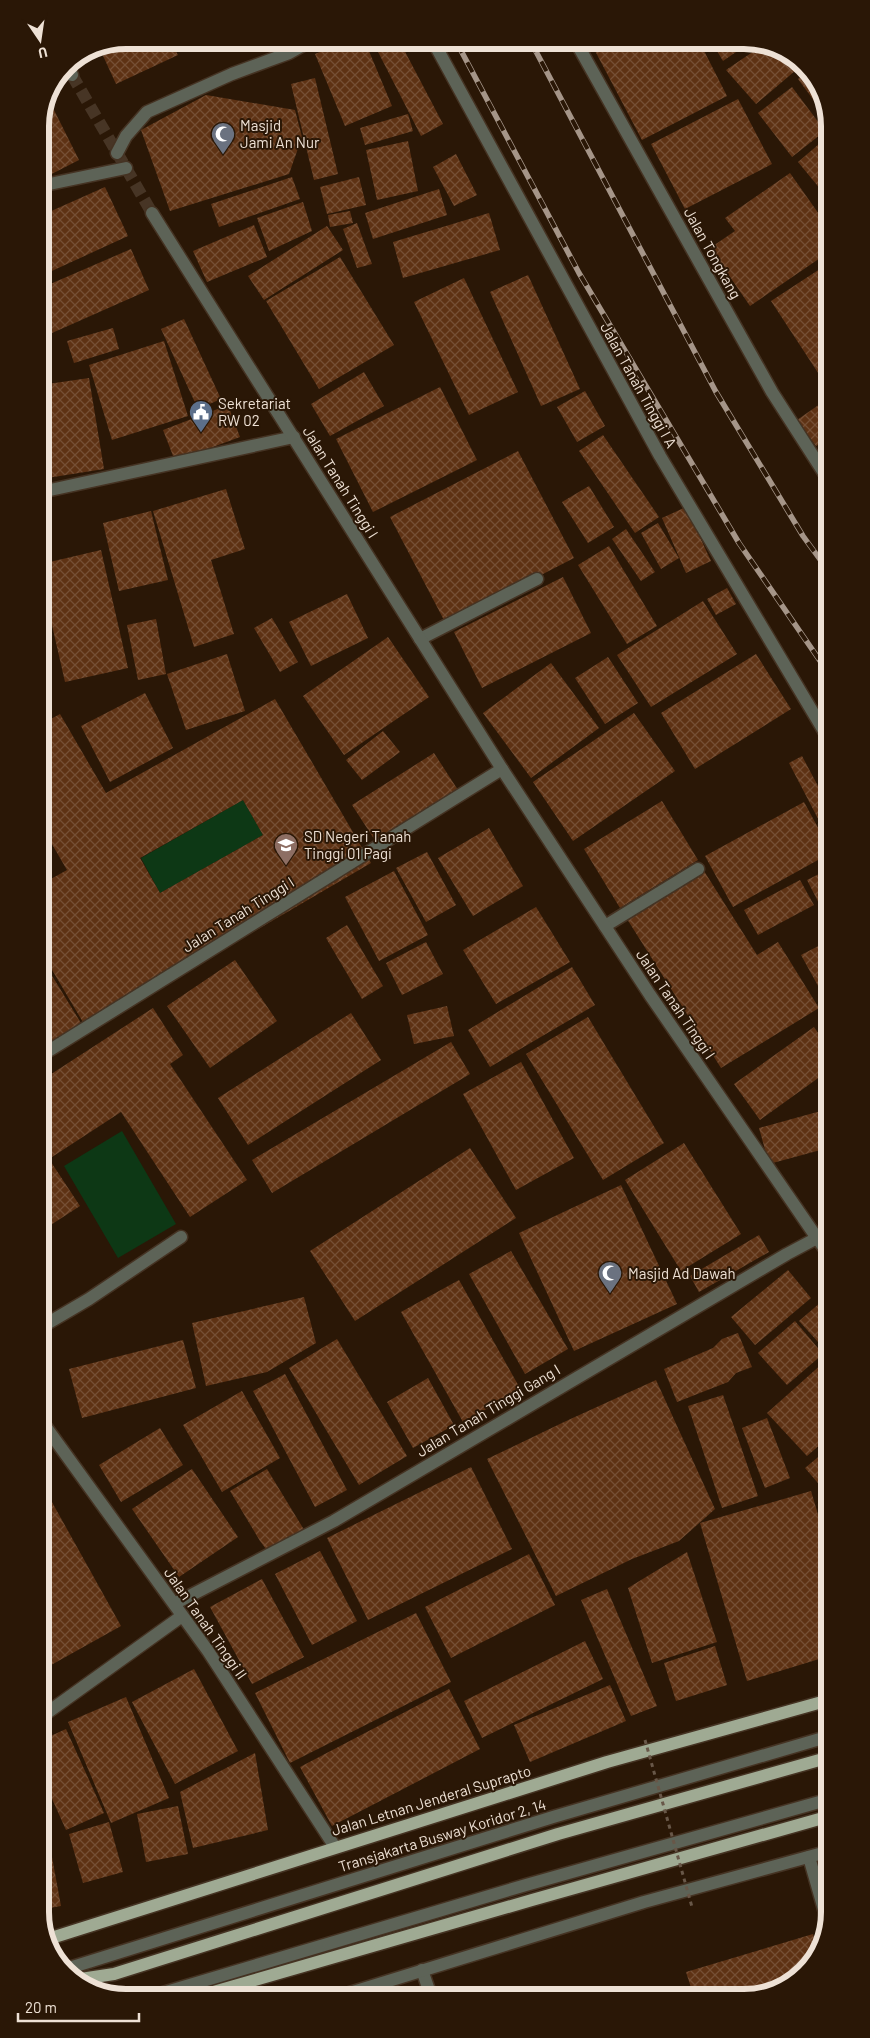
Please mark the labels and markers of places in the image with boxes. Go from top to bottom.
place label: Masjid Jami An Nur [240,116,320,151]
mosque icon: Masjid Jami An Nur [210,121,236,155]
place label: Sekretariat RW 02 [218,394,291,429]
public building icon: Sekretariat RW 02 [188,399,214,433]
place label: SD Negeri Tanah Tinggi 01 Pagi [304,827,411,862]
school or university icon: SD Negeri Tanah Tinggi 01 Pagi [273,832,299,866]
mosque icon: Masjid Ad Dawah [597,1260,623,1294]
place label: Masjid Ad Dawah [628,1264,736,1282]

